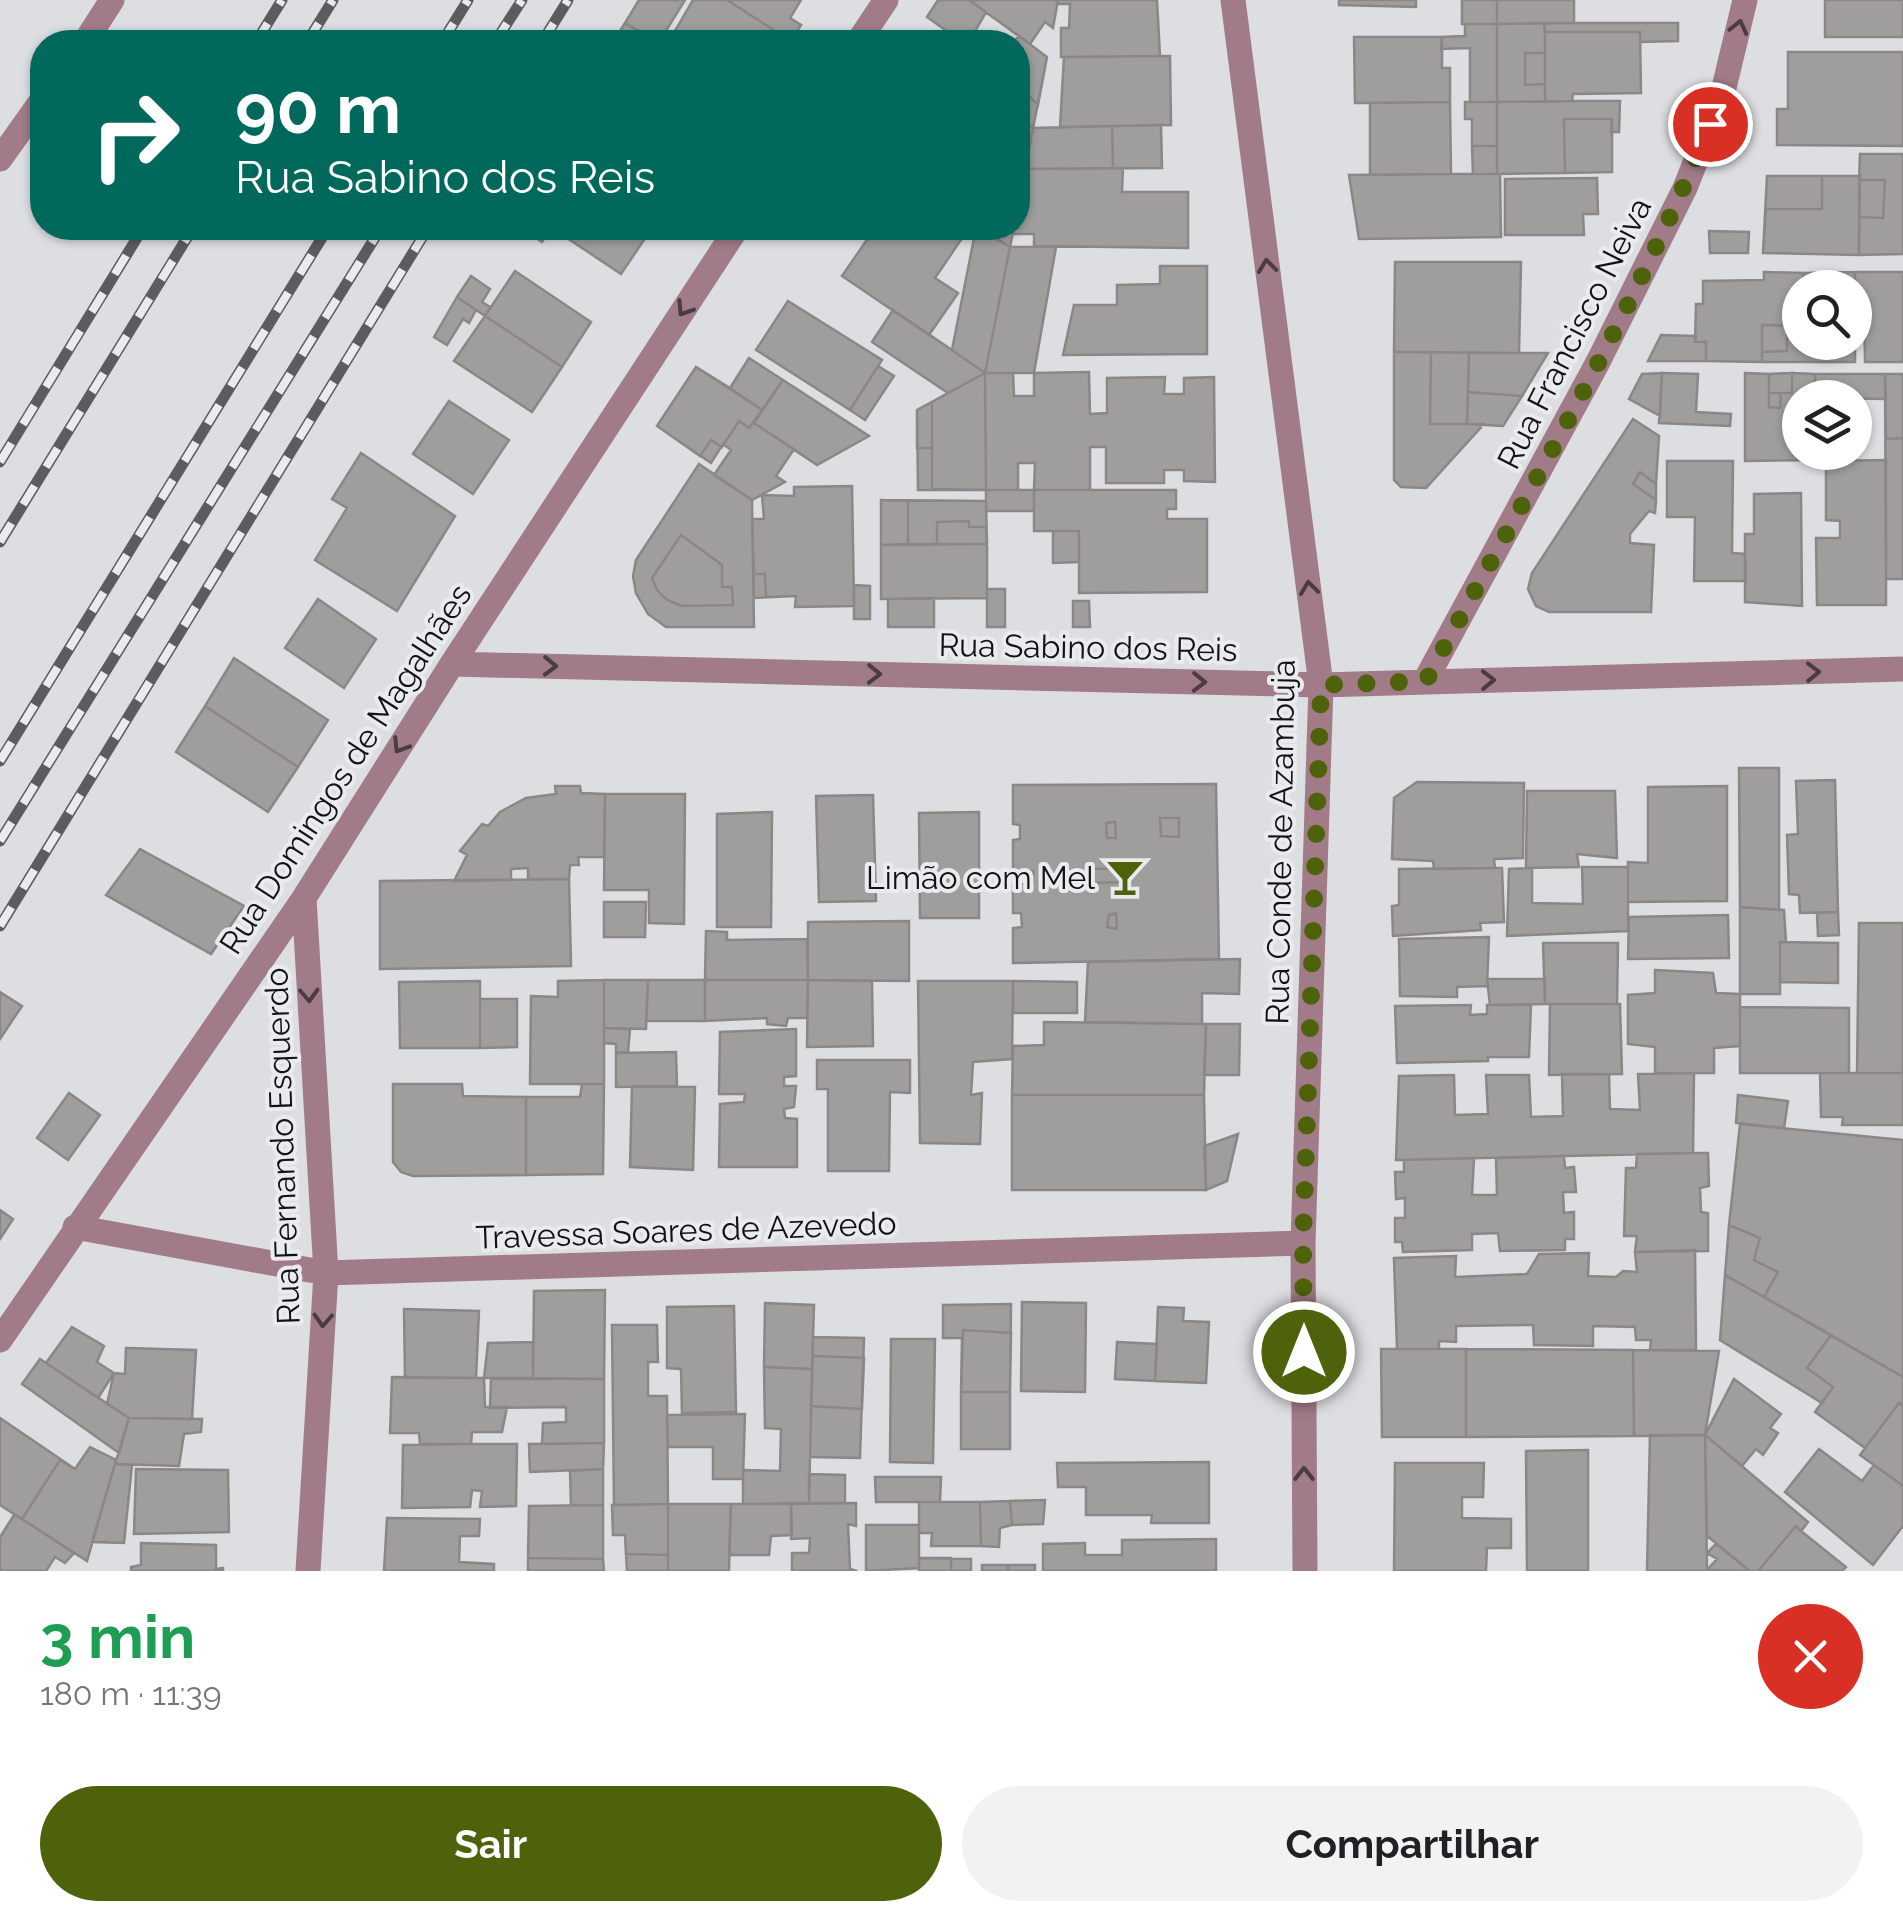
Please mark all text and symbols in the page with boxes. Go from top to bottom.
one-way arrow [1727,19,1748,36]
text: 90 m [235,67,401,149]
icon: right [70,70,200,200]
pin [1668,82,1753,167]
icon: arrive [1683,97,1738,152]
text: Rua Sabino dos Reis [235,151,655,204]
street label: Rua Francisco Neiva [1490,191,1658,475]
one-way arrow [1258,258,1279,274]
map controls [1782,270,1872,470]
button: search [1782,270,1872,360]
one-way arrow [677,298,696,316]
button: layers [1782,380,1872,470]
street label: Rua Domingos de Magalhães [212,577,478,961]
one-way arrow [1299,580,1320,597]
street label: Rua Sabino dos Reis [938,626,1238,668]
one-way arrow [542,656,558,677]
street label: Rua Conde de Azambuja [1258,659,1302,1025]
one-way arrow [1806,661,1822,682]
one-way arrow [867,664,883,685]
one-way arrow [1481,669,1497,690]
one-way arrow [1192,672,1208,693]
one-way arrow [393,736,412,754]
bar icon: Limão com Mel [1104,856,1146,898]
place label: Limão com Mel [866,859,1095,896]
street label: Rua Fernando Esquerdo [257,967,307,1325]
one-way arrow [298,988,319,1004]
street label: Travessa Soares de Azevedo [475,1204,897,1256]
position arrow [1252,1300,1356,1404]
one-way arrow [313,1312,334,1328]
one-way arrow [1294,1465,1315,1481]
text: 3 min [40,1602,195,1672]
button: close [1758,1604,1863,1709]
text: 180 m · 11:39 [40,1675,221,1712]
button: Sair [40,1786,942,1901]
button: Compartilhar [962,1786,1863,1901]

